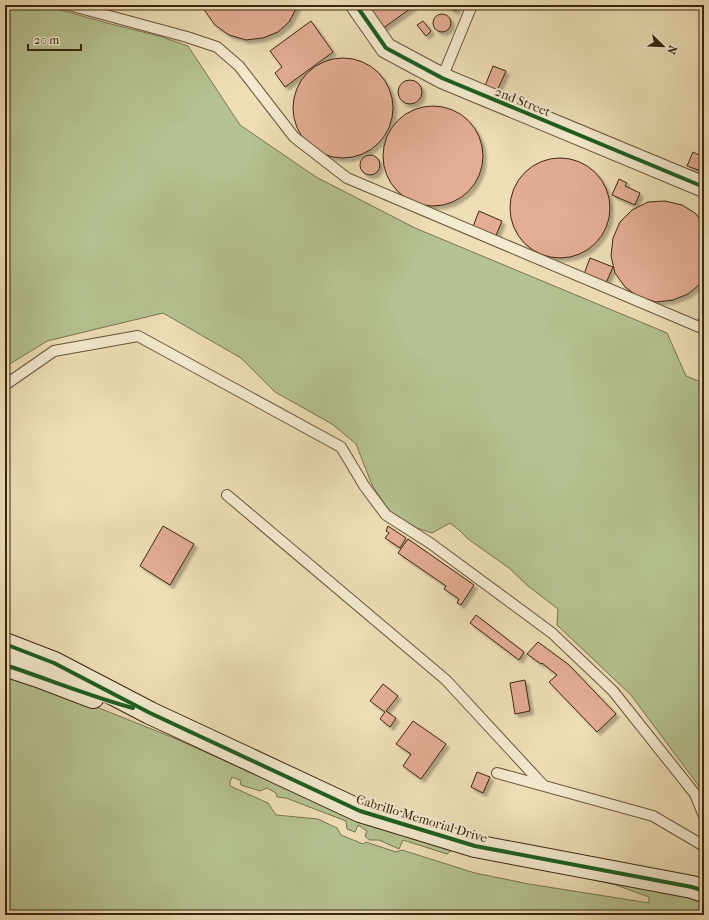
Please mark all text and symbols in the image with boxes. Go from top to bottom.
scale bar [28,26,81,52]
north arrow [643,26,683,66]
text: 20 m [34,33,59,47]
text: N [664,43,679,57]
street label: 2nd Street [493,84,553,119]
street label: Cabrillo Memorial Drive [354,791,490,846]

